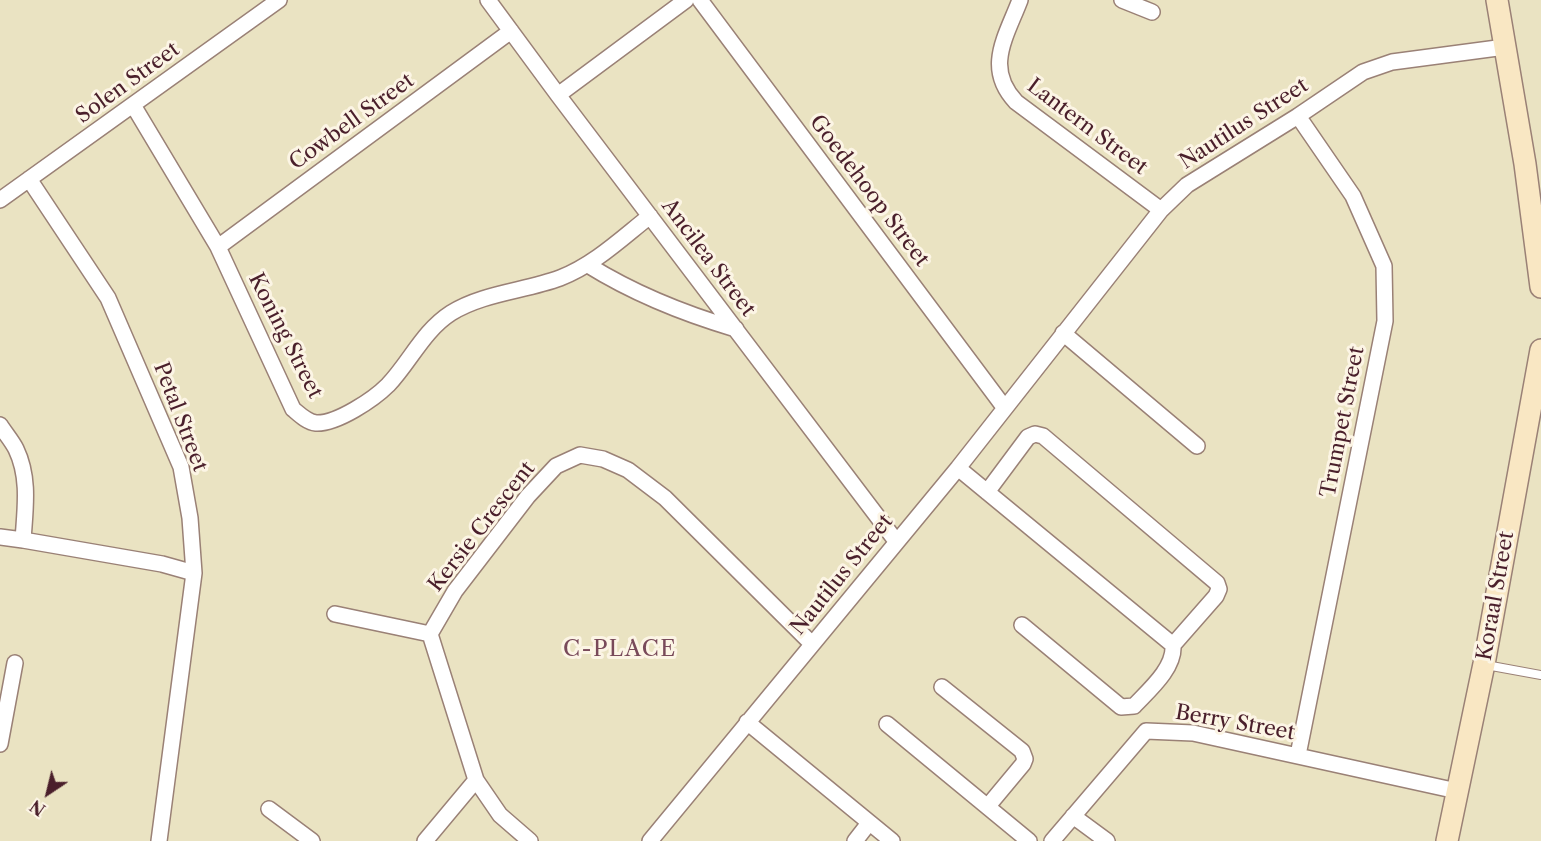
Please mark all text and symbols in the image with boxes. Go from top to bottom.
street label: Solen Street [71,37,185,129]
street label: Cowbell Street [285,68,419,176]
street label: Nautilus Street [1175,73,1313,175]
street label: Lantern Street [1022,74,1152,180]
street label: Goedehoop Street [804,110,934,272]
street label: Ancilea Street [656,194,760,322]
street label: Koning Street [243,269,327,403]
street label: Trumpet Street [1316,344,1370,500]
street label: Petal Street [148,359,212,475]
street label: Kersie Crescent [423,457,541,597]
street label: Nautilus Street [786,510,898,640]
street label: Koraal Street [1472,529,1520,663]
district label: C-PLACE [563,637,677,663]
street label: Berry Street [1173,700,1297,746]
north arrow [18,763,78,823]
text: N [26,796,49,820]

